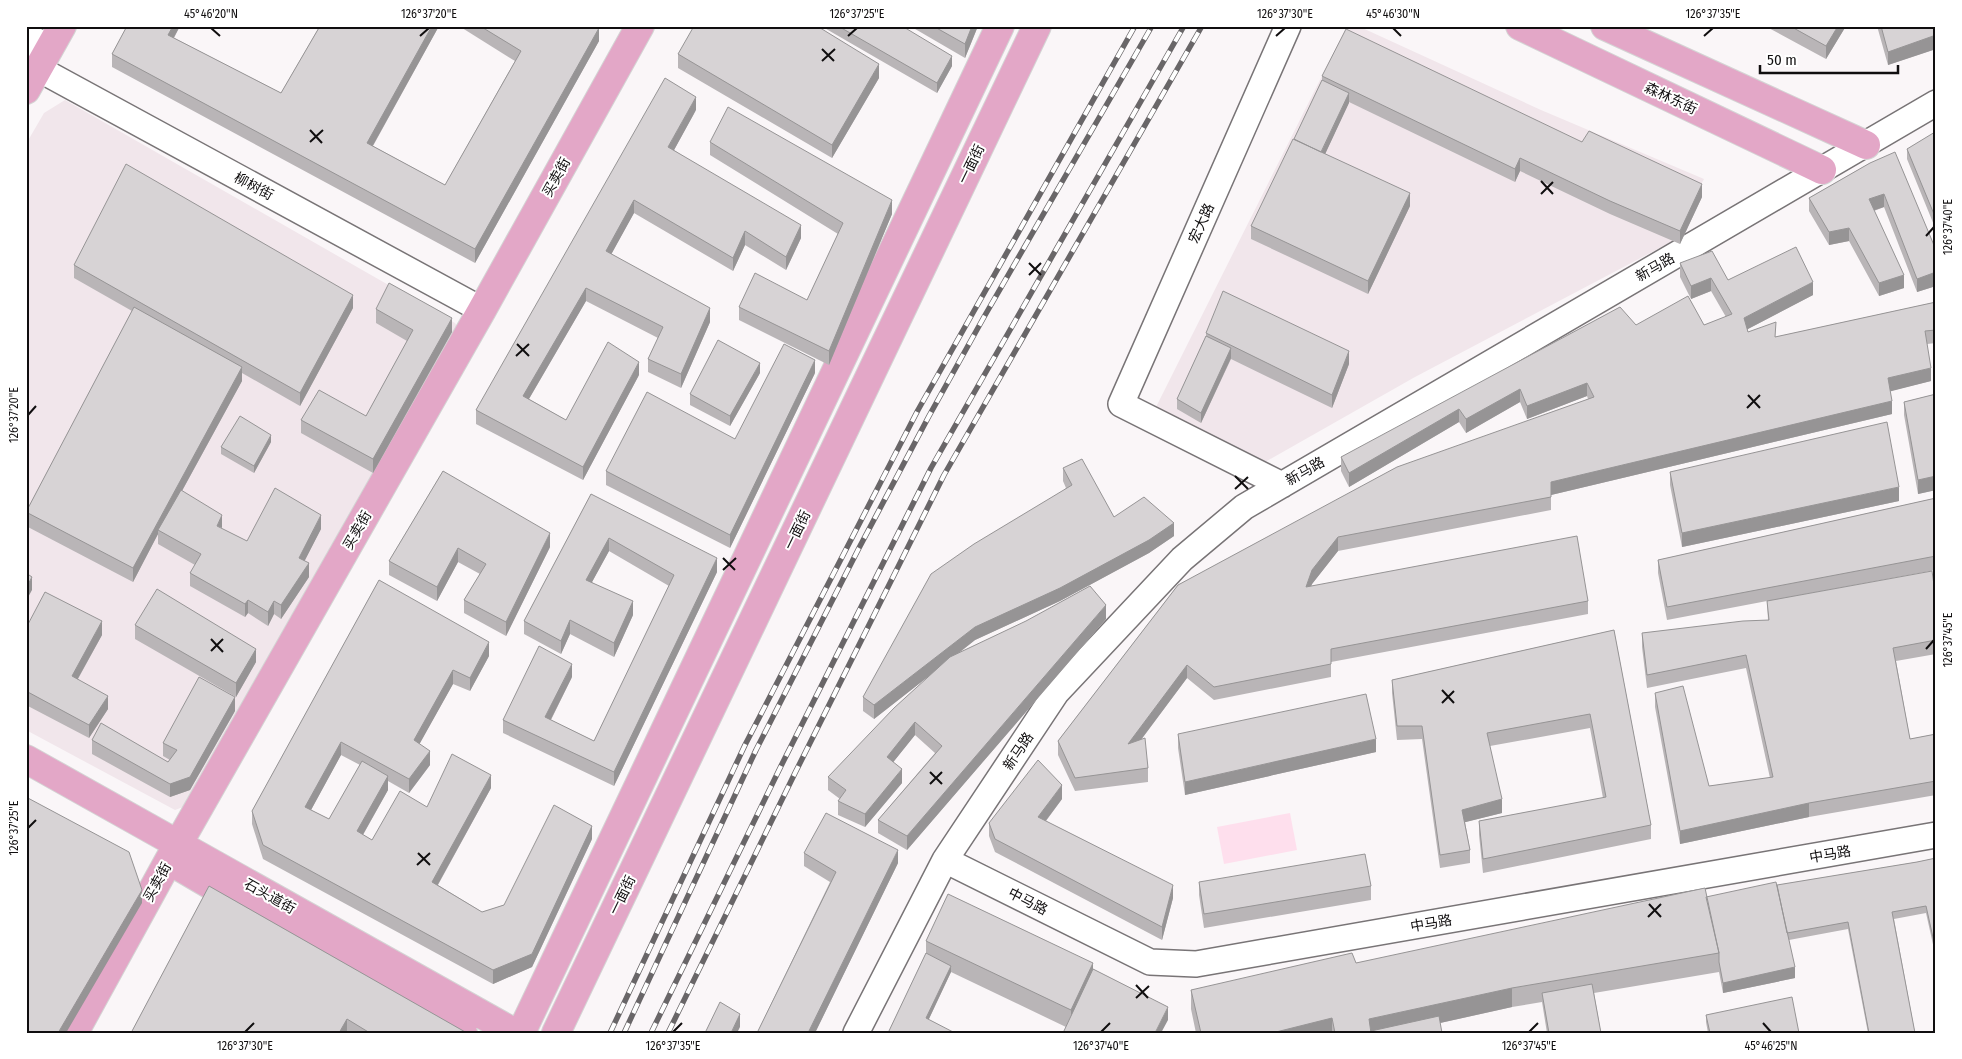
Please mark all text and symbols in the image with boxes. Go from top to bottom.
text: 45°46'20"N [184,7,238,21]
text: 126°37'20"E [401,7,457,21]
text: 126°37'25"E [830,7,885,21]
text: 126°37'30"E [1257,7,1313,21]
text: 45°46'30"N [1366,7,1420,21]
text: 126°37'35"E [1686,7,1741,21]
scale bar [1760,42,1897,74]
text: 50 m [1767,51,1797,69]
street label: 森林东街 [1642,79,1700,118]
street label: 一面街 [955,142,988,187]
street label: 买卖街 [539,155,574,200]
street label: 柳树街 [231,169,276,204]
text: 126°37'40"E [1941,199,1955,255]
street label: 宏大路 [1185,201,1218,246]
street label: 新马路 [1633,250,1678,285]
text: 126°37'20"E [7,387,21,443]
street label: 新马路 [1283,454,1328,489]
street label: 买卖街 [340,508,375,553]
street label: 一面街 [781,508,814,553]
text: 126°37'45"E [1941,612,1955,667]
street label: 新马路 [1000,729,1037,773]
text: 126°37'25"E [7,800,21,855]
street label: 中马路 [1808,842,1852,867]
street label: 买卖街 [140,860,175,905]
street label: 一面街 [606,873,639,918]
street label: 石头道街 [241,875,298,917]
street label: 中马路 [1005,884,1050,919]
street label: 中马路 [1409,911,1453,936]
text: 126°37'30"E [217,1039,273,1053]
text: 126°37'35"E [646,1039,701,1053]
text: 126°37'40"E [1073,1039,1129,1053]
text: 126°37'45"E [1502,1039,1557,1053]
text: 45°46'25"N [1745,1039,1797,1053]

